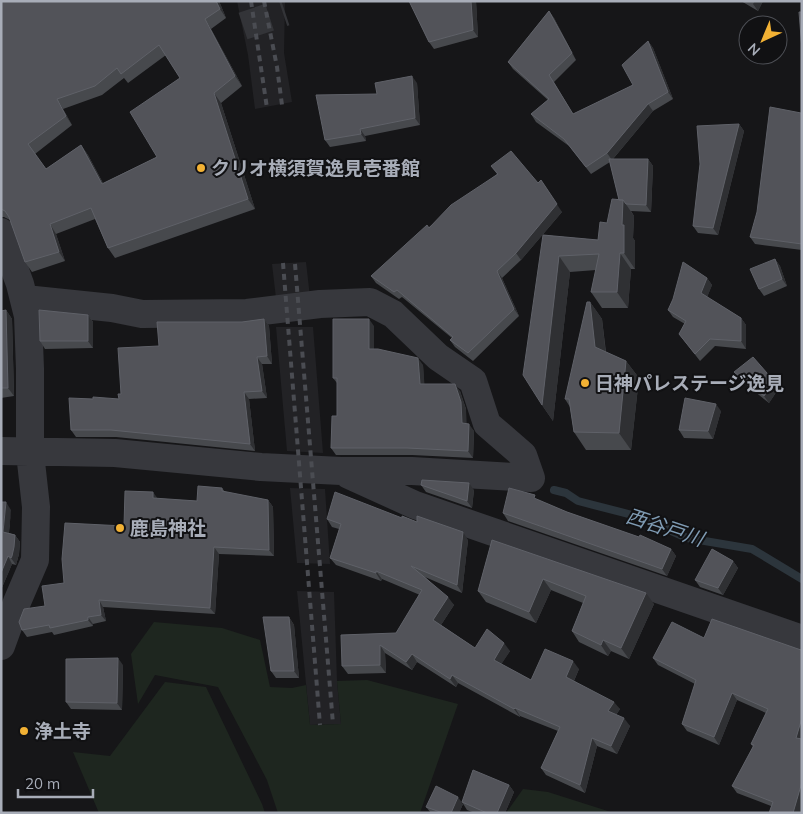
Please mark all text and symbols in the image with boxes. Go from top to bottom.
north arrow [738,15,788,65]
text: N [744,39,764,59]
place label: クリオ横須賀逸見壱番館 [211,156,420,180]
marker: クリオ横須賀逸見壱番館 [195,162,207,174]
place label: 日神パレステージ逸見 [595,371,785,395]
marker: 日神パレステージ逸見 [579,377,591,389]
water label: 西谷戸川 [623,503,709,552]
place label: 鹿島神社 [130,516,206,540]
marker: 鹿島神社 [114,522,126,534]
place label: 浄土寺 [34,719,91,743]
marker: 浄土寺 [18,725,30,737]
scale bar [18,766,92,798]
text: 20 m [25,774,60,793]

